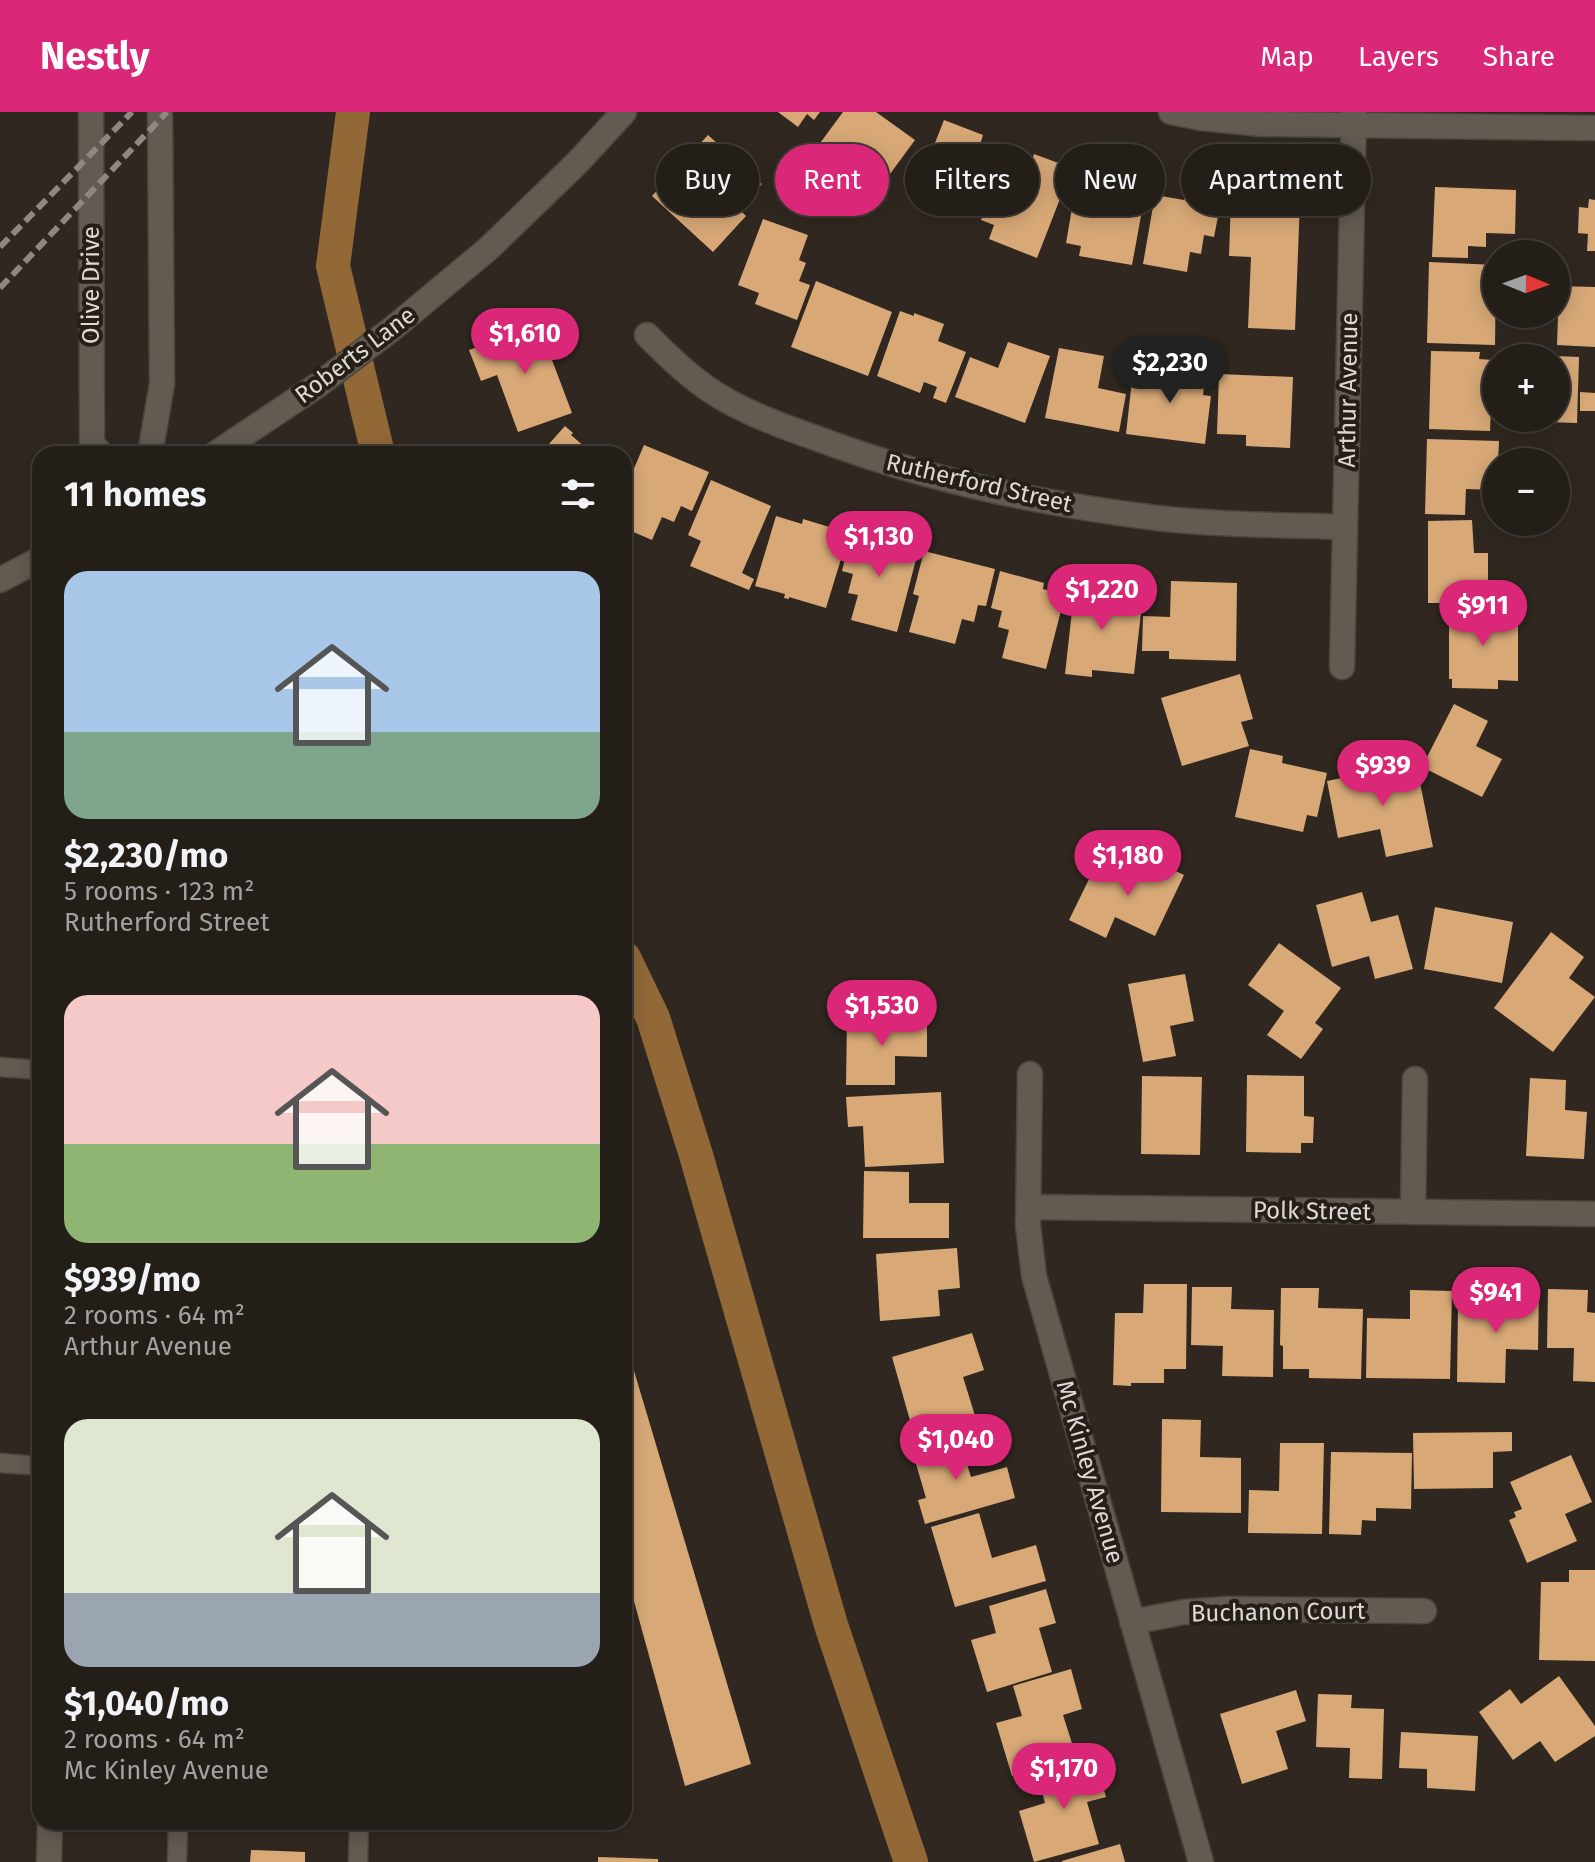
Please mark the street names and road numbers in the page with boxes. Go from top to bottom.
street label: Olive Drive [77,226,105,344]
street label: Roberts Lane [290,301,420,409]
street label: Arthur Avenue [1333,312,1363,468]
street label: Rutherford Street [883,448,1075,518]
street label: Polk Street [1253,1196,1372,1226]
street label: Mc Kinley Avenue [1050,1377,1130,1567]
street label: Buchanon Court [1191,1596,1366,1628]

